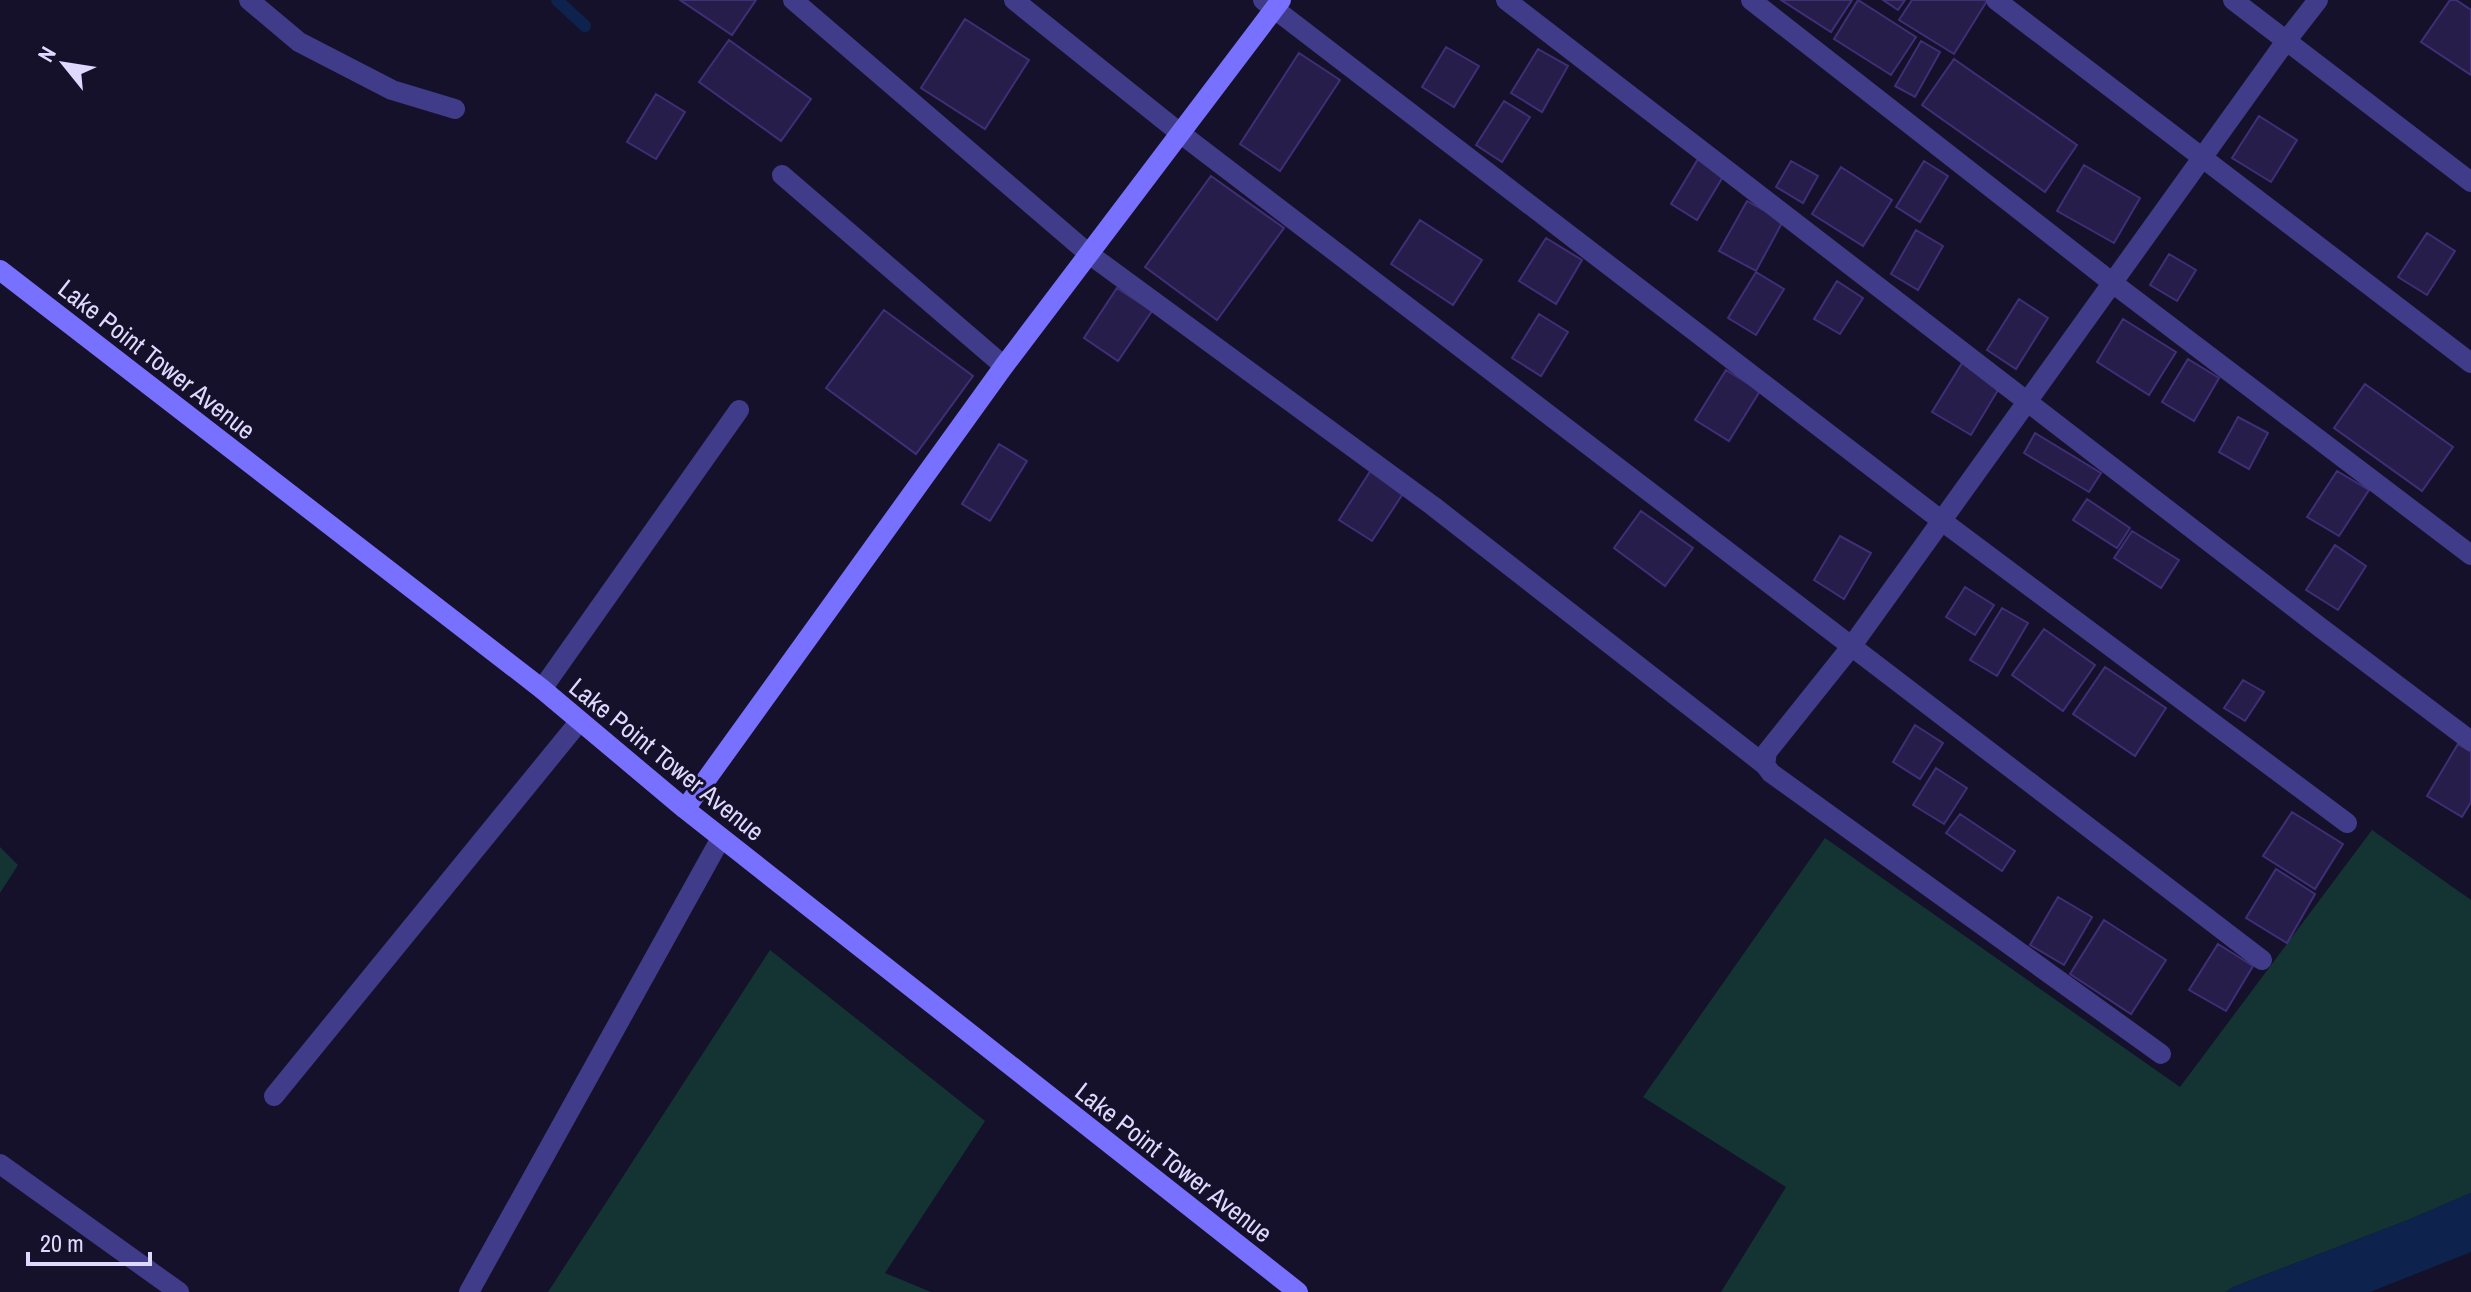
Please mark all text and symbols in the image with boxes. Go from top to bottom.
north arrow [24,24,104,104]
text: N [30,41,63,67]
street label: Lake Point Tower Avenue [51,271,263,447]
street label: Lake Point Tower Avenue [562,670,772,848]
street label: Lake Point Tower Avenue [1068,1074,1280,1250]
scale bar [28,1216,150,1266]
text: 20 m [40,1227,84,1259]

